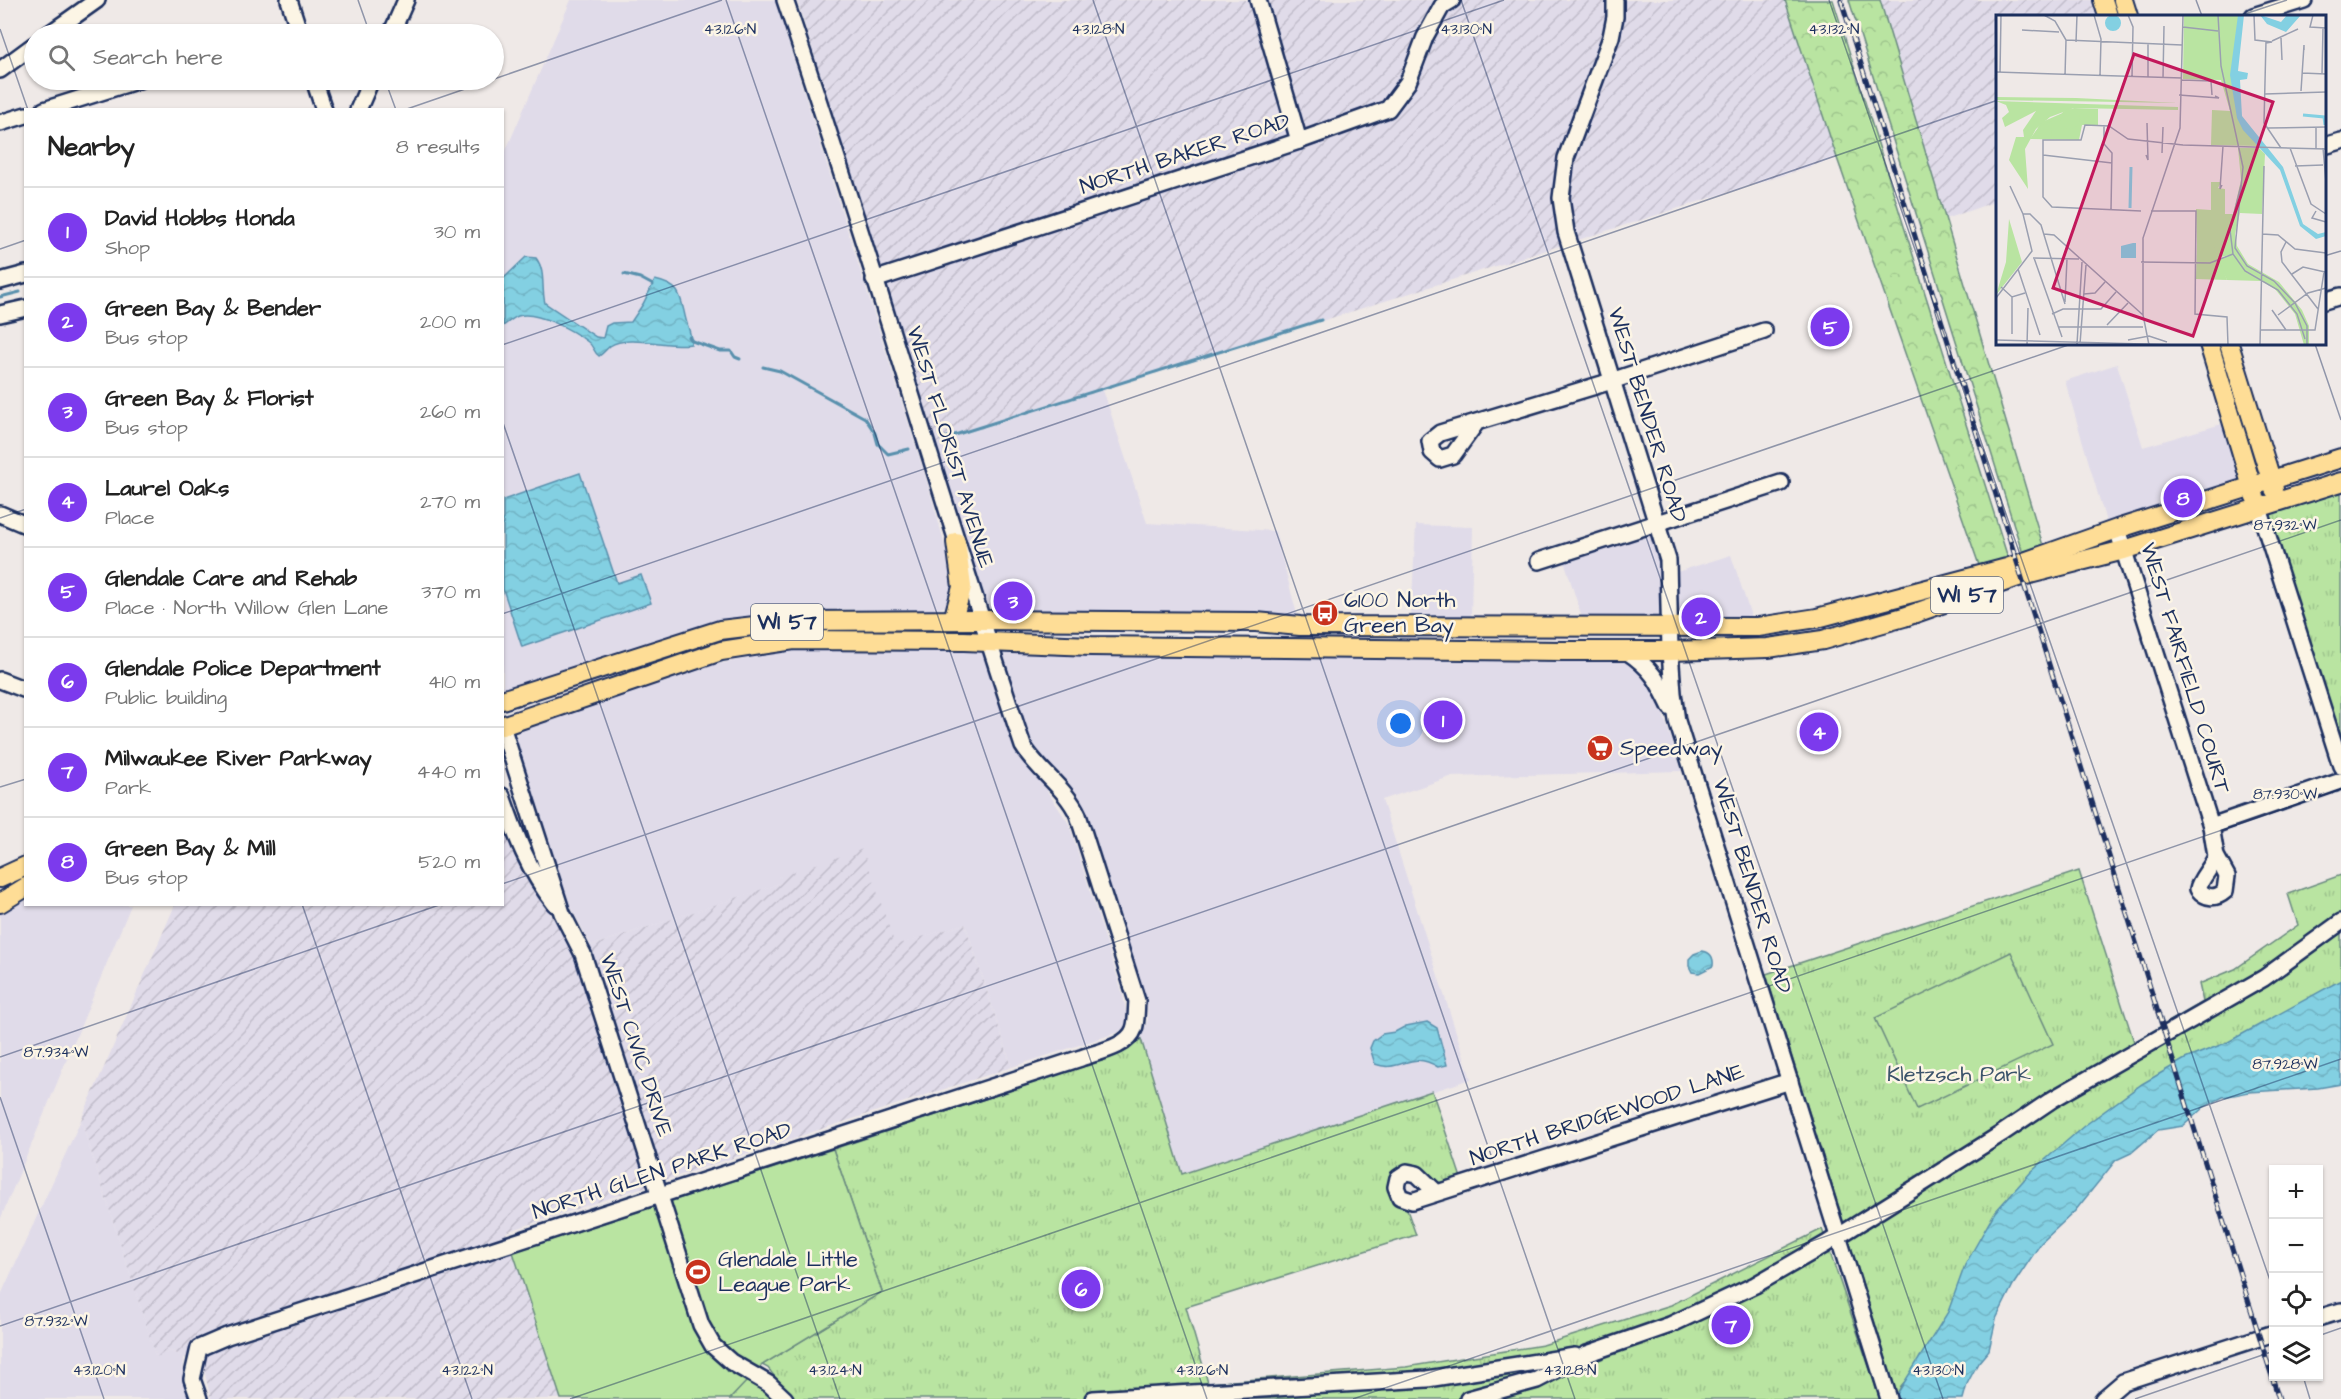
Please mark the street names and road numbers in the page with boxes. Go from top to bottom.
street label: NORTH BAKER ROAD [1076,105,1294,203]
street label: WEST BENDER ROAD [1600,304,1694,526]
street label: WEST FLORIST AVENUE [898,322,1002,572]
street label: WEST FAIRFIELD COURT [2132,539,2238,797]
road number: WI 57 [1931,577,2003,613]
road number: WI 57 [751,604,823,640]
street label: WEST BENDER ROAD [1705,775,1799,997]
street label: WEST CIVIC DRIVE [592,949,680,1141]
street label: NORTH BRIDGEWOOD LANE [1466,1056,1748,1174]
street label: NORTH GLEN PARK ROAD [528,1114,796,1228]

